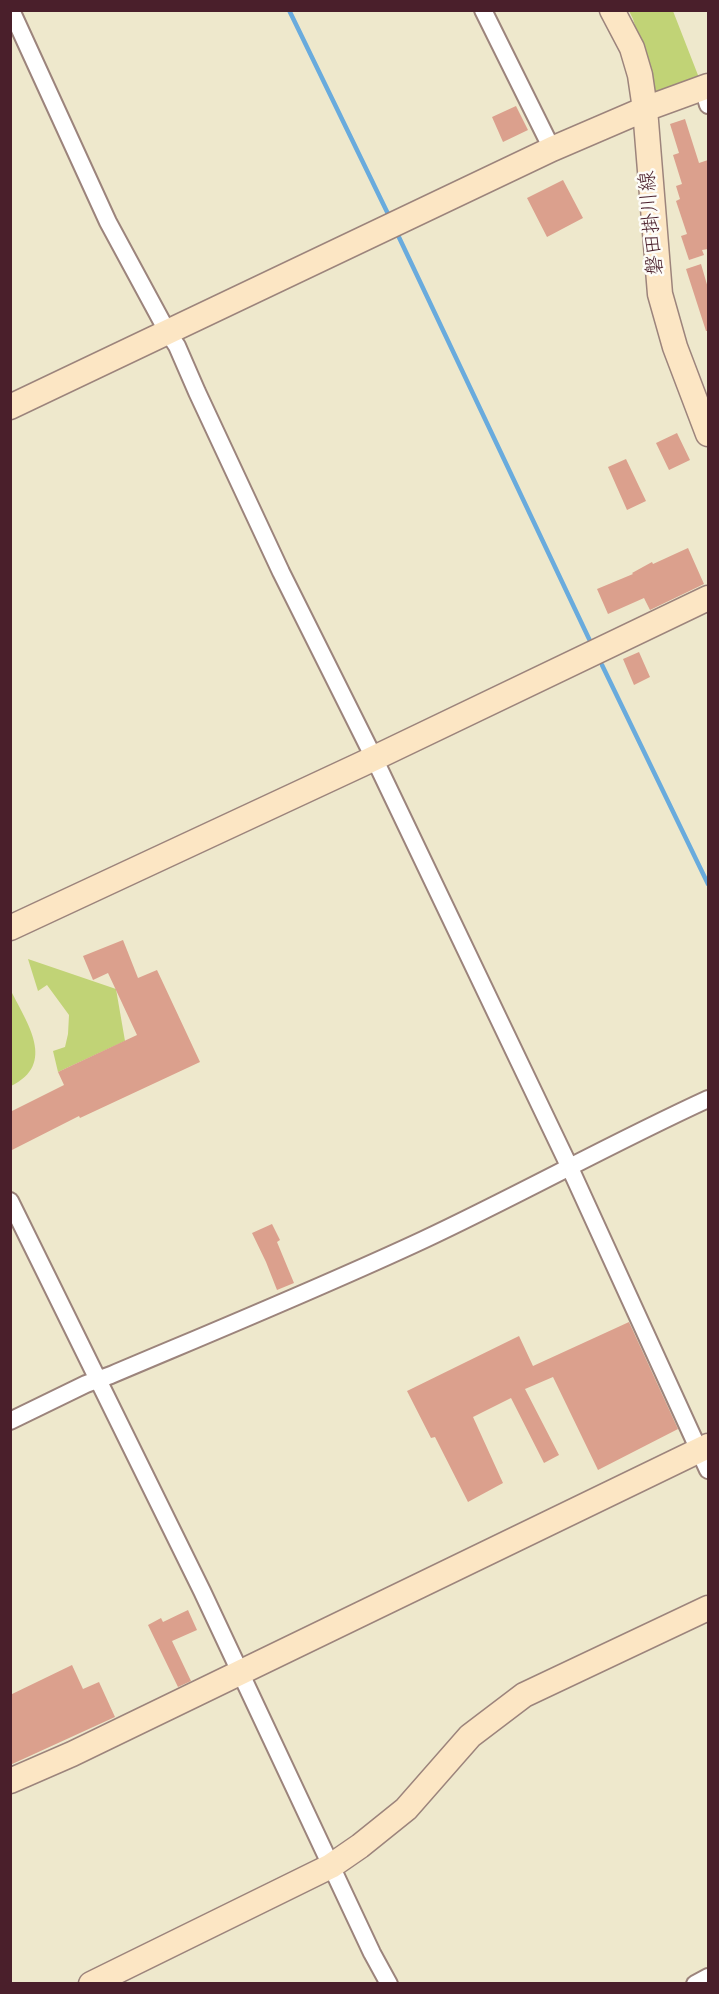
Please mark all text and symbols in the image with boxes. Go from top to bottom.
street label: 磐田掛川線 [637,170,671,276]

